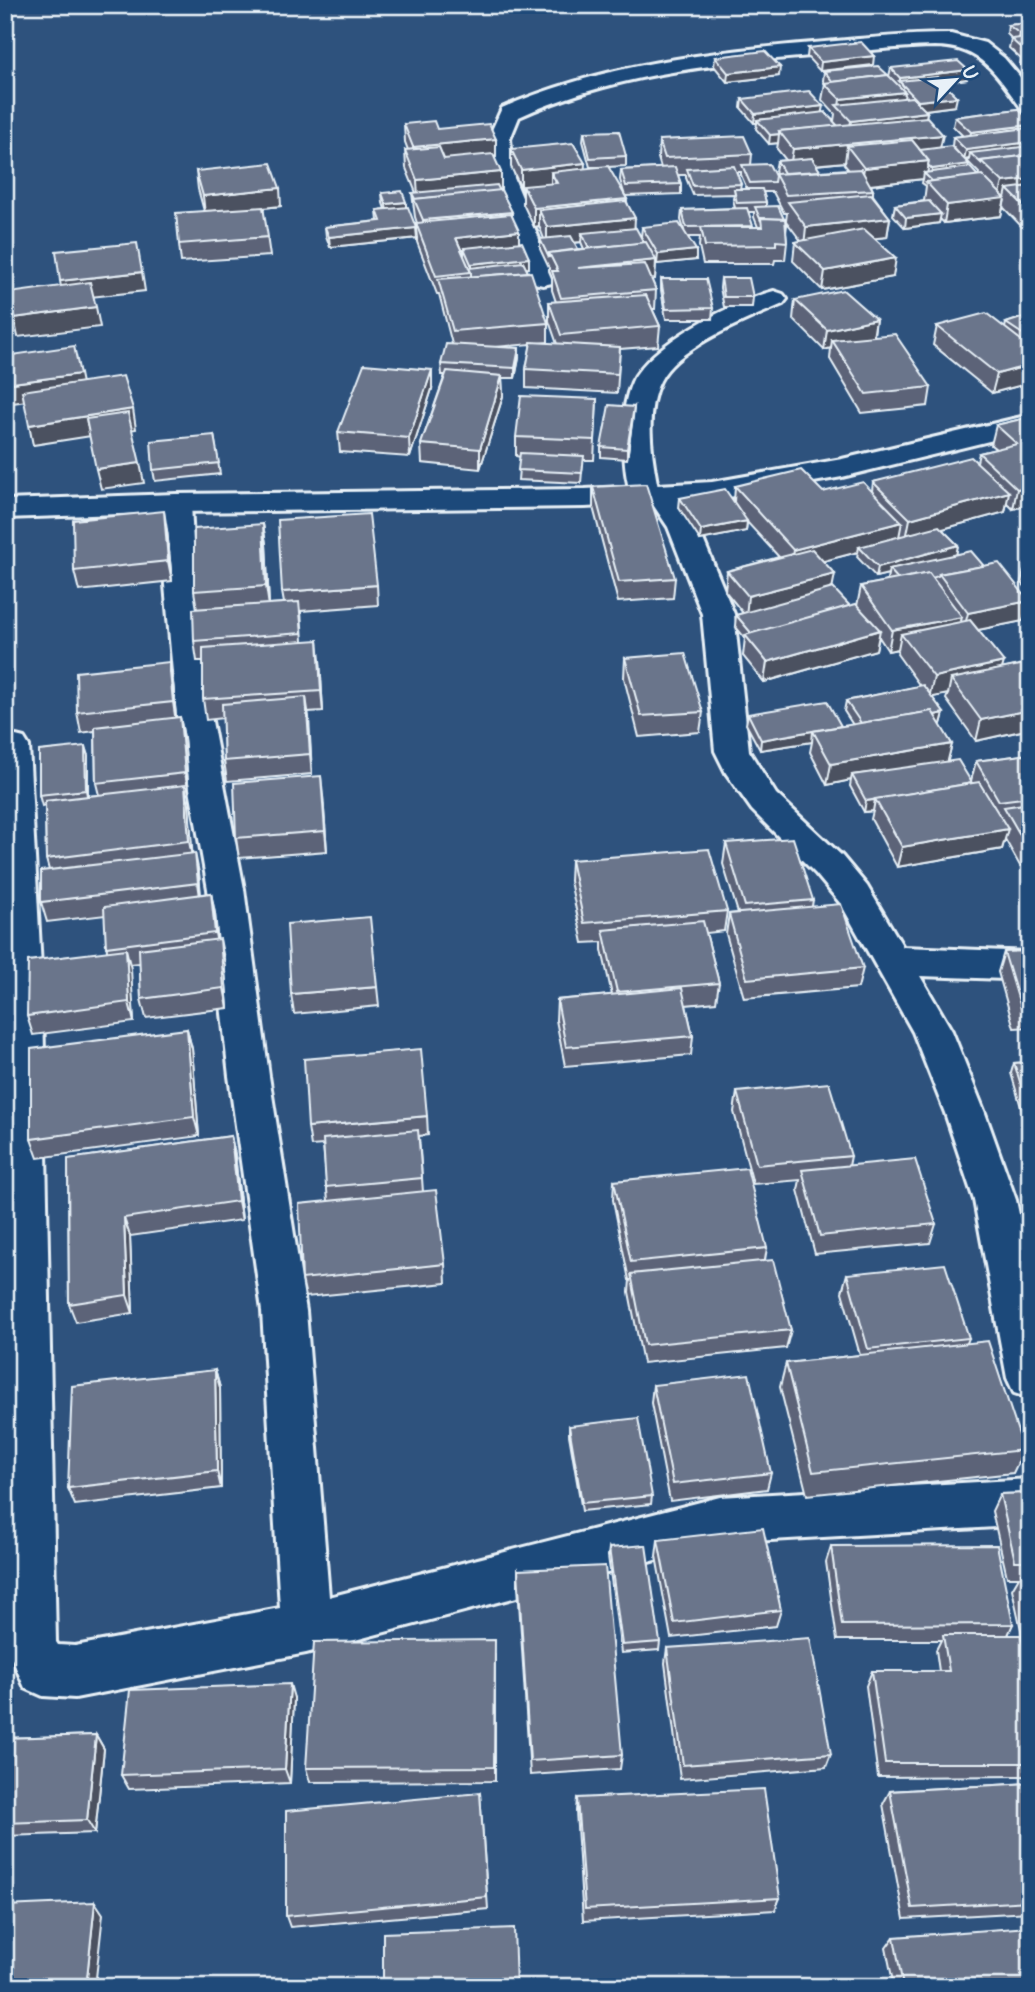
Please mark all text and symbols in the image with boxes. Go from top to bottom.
north arrow [920,46,990,116]
text: U [956,62,983,84]

